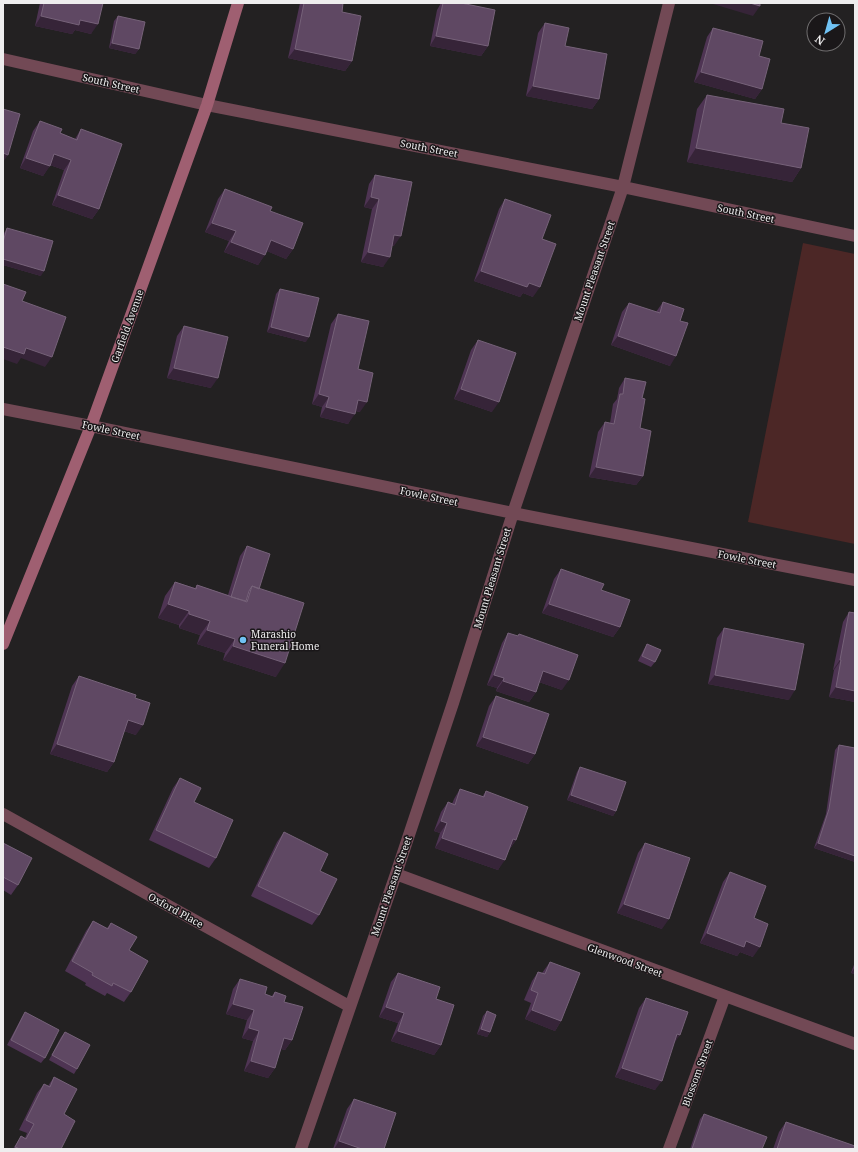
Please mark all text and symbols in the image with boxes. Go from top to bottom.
north arrow [806,12,846,52]
text: N [811,32,828,49]
street label: South Street [81,70,141,96]
street label: South Street [399,136,459,160]
street label: South Street [716,200,776,226]
street label: Mount Pleasant Street [570,219,618,323]
street label: Garfield Avenue [107,287,147,365]
street label: Fowle Street [81,417,142,443]
street label: Fowle Street [399,483,460,509]
street label: Mount Pleasant Street [470,525,514,630]
street label: Fowle Street [717,547,778,572]
place label: Marashio Funeral Home [251,627,319,653]
marker: Marashio Funeral Home [238,635,248,645]
street label: Mount Pleasant Street [367,834,415,938]
street label: Oxford Place [146,889,206,931]
street label: Glenwood Street [586,940,665,980]
street label: Blossom Street [678,1037,716,1108]

